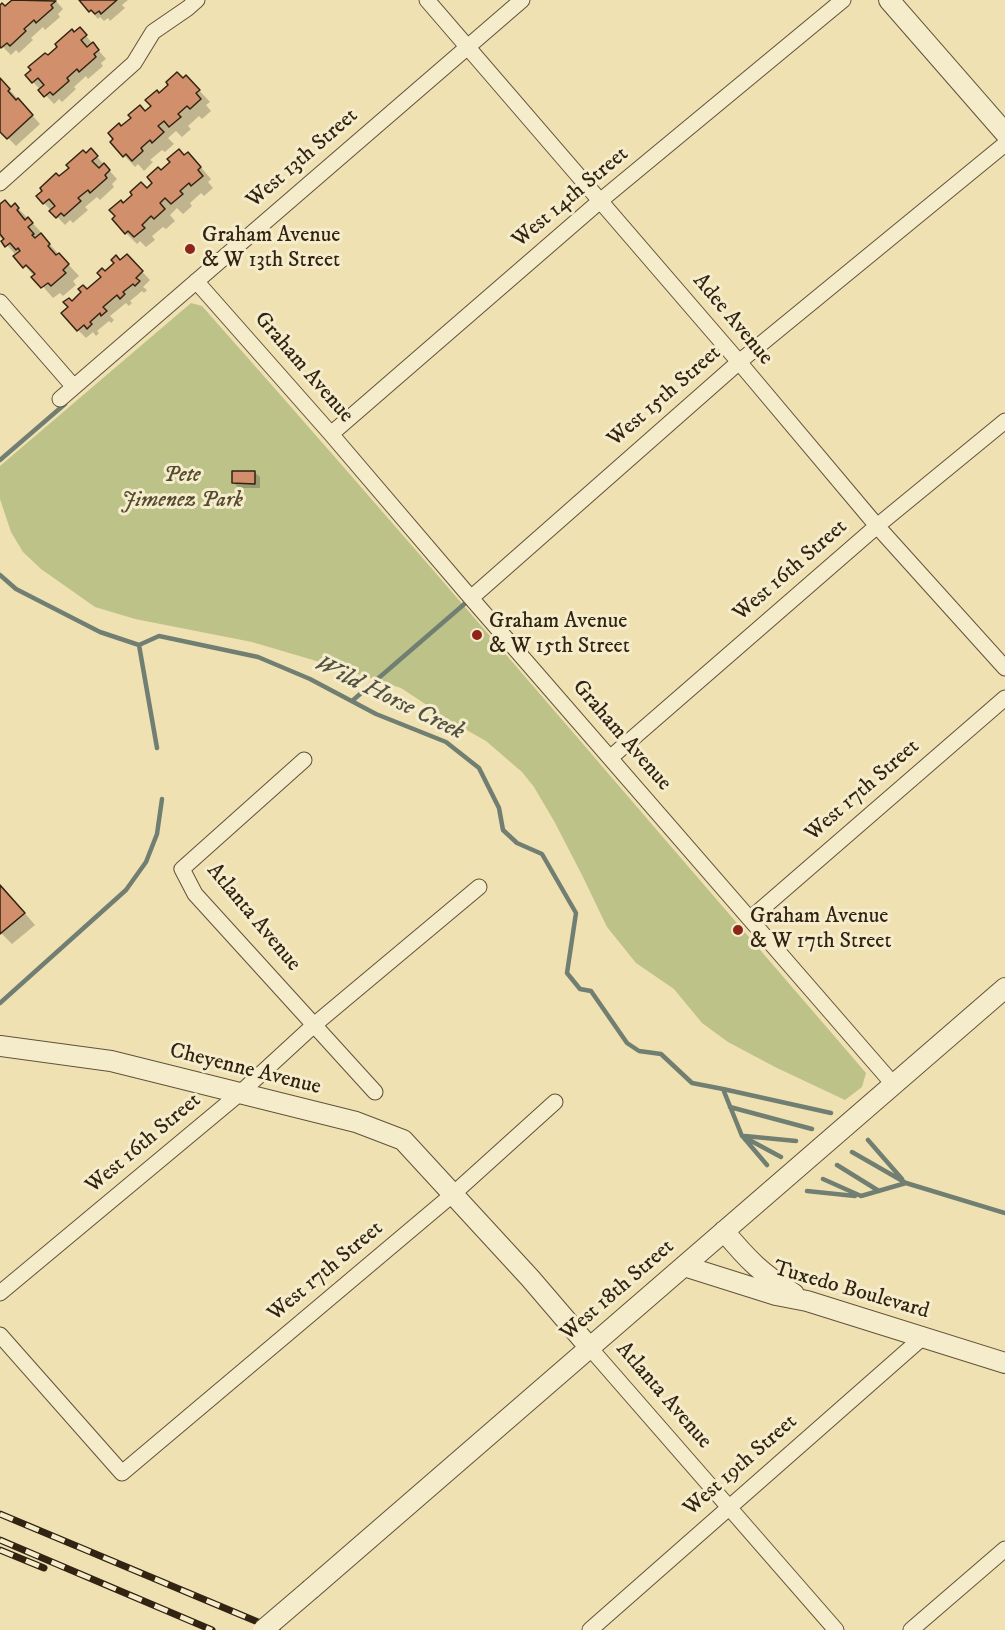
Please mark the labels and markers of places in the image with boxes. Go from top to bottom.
place label: Graham Avenue & W 13th Street [202,223,340,274]
marker: Graham Avenue & W 13th Street [183,242,197,256]
place label: Graham Avenue & W 15th Street [489,609,630,660]
marker: Graham Avenue & W 15th Street [470,628,484,642]
place label: Graham Avenue & W 17th Street [750,904,891,956]
marker: Graham Avenue & W 17th Street [731,923,745,937]

